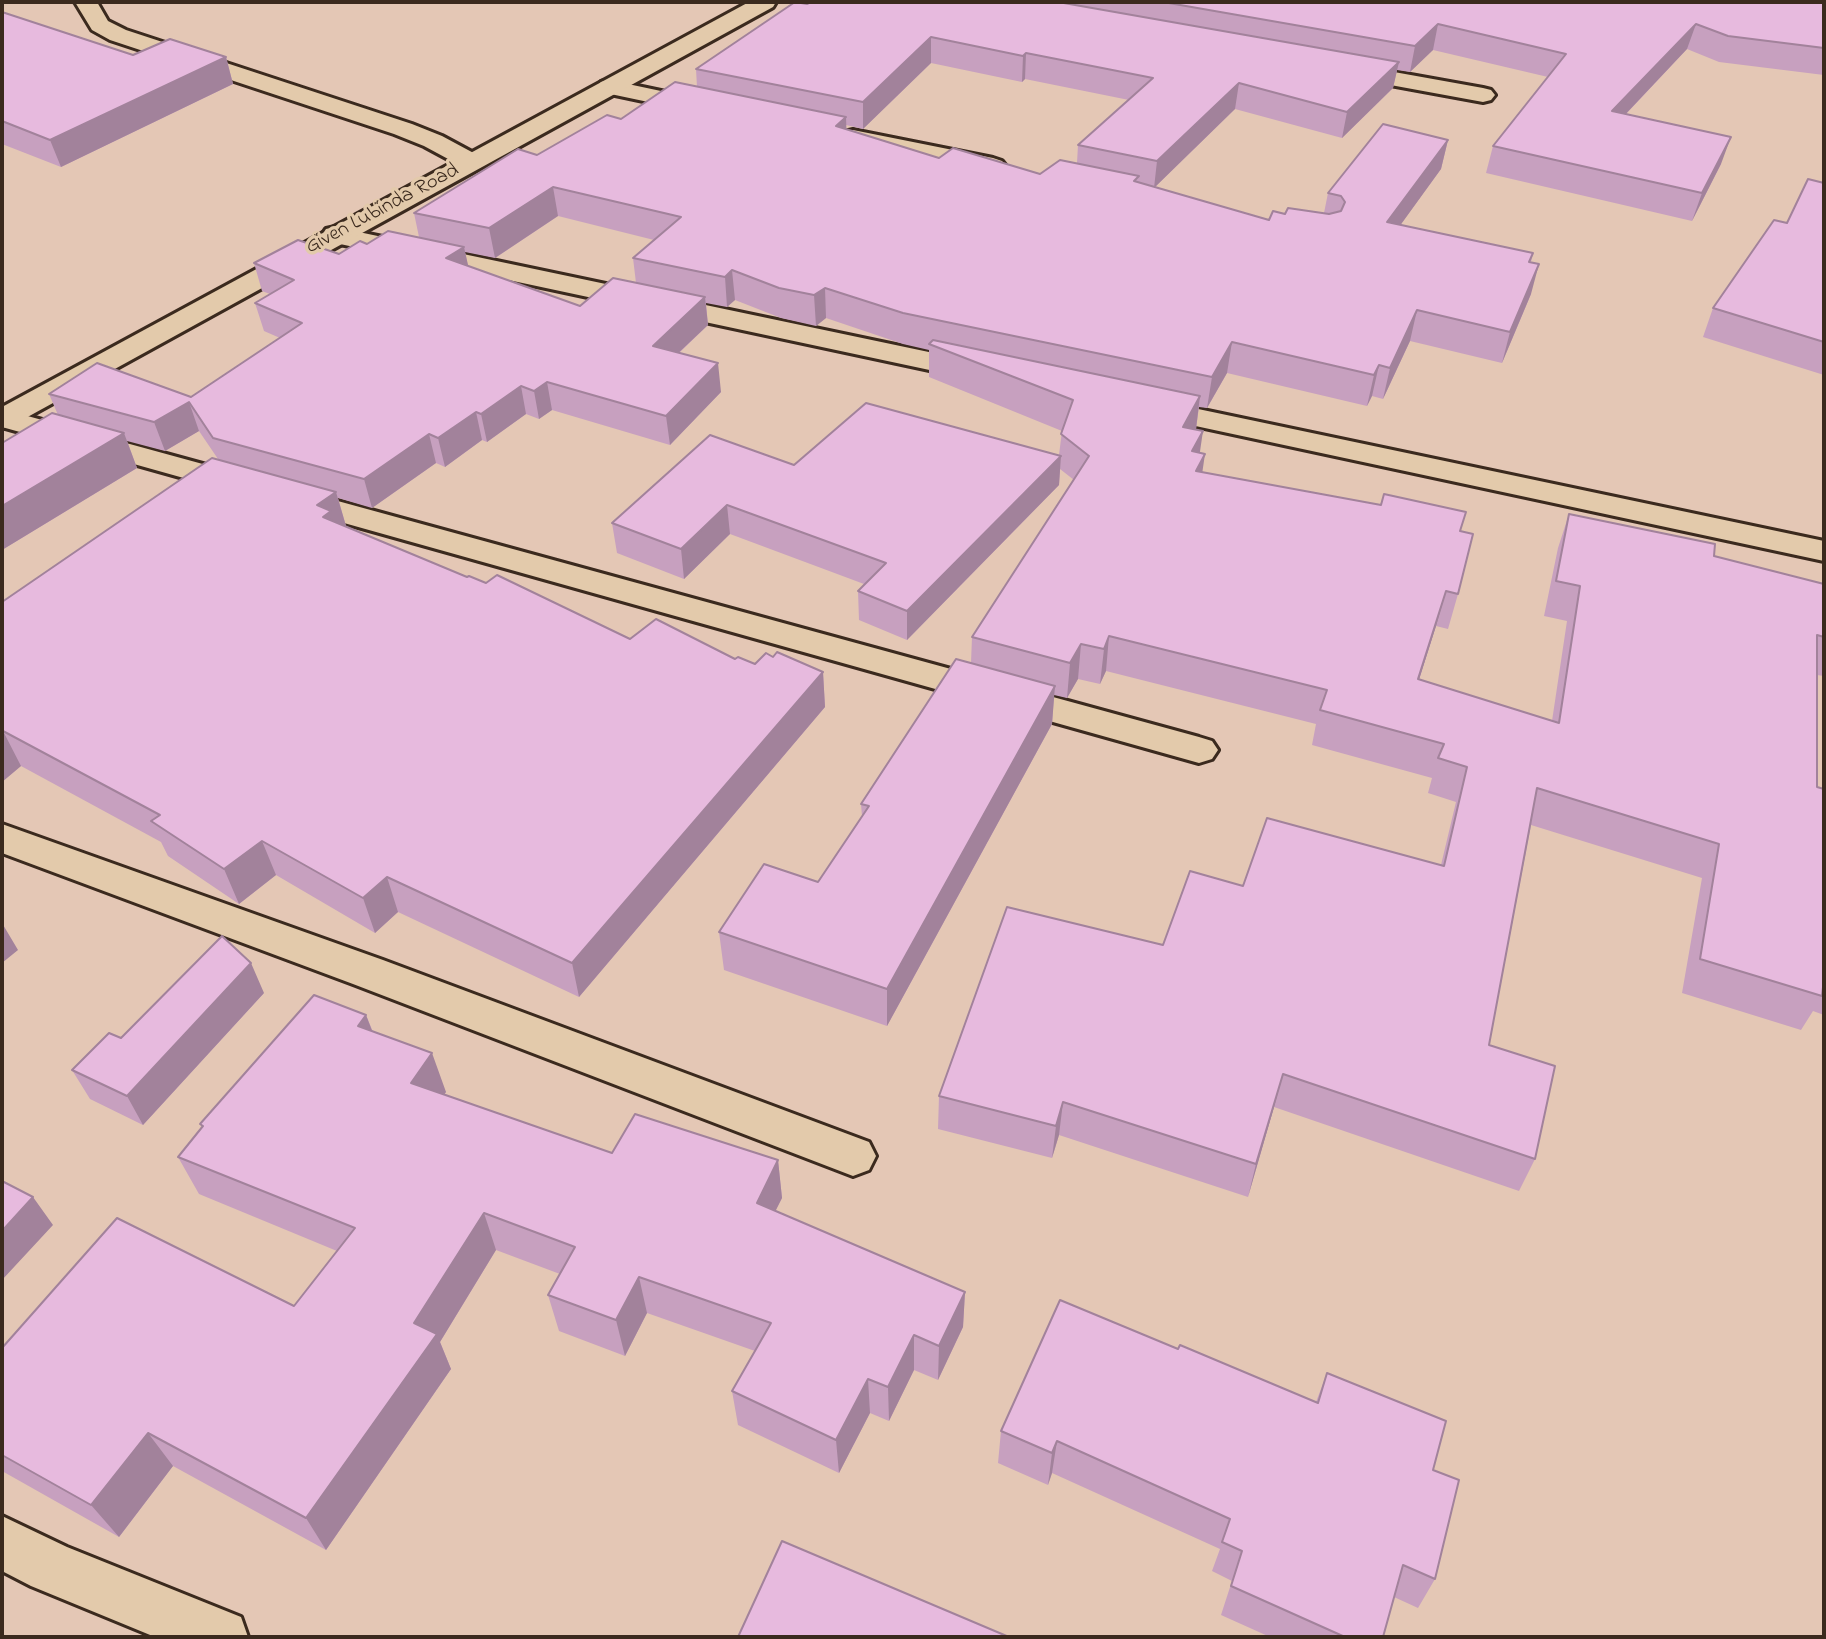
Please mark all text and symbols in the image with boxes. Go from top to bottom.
street label: Given Lubinda Road [302,159,464,261]

